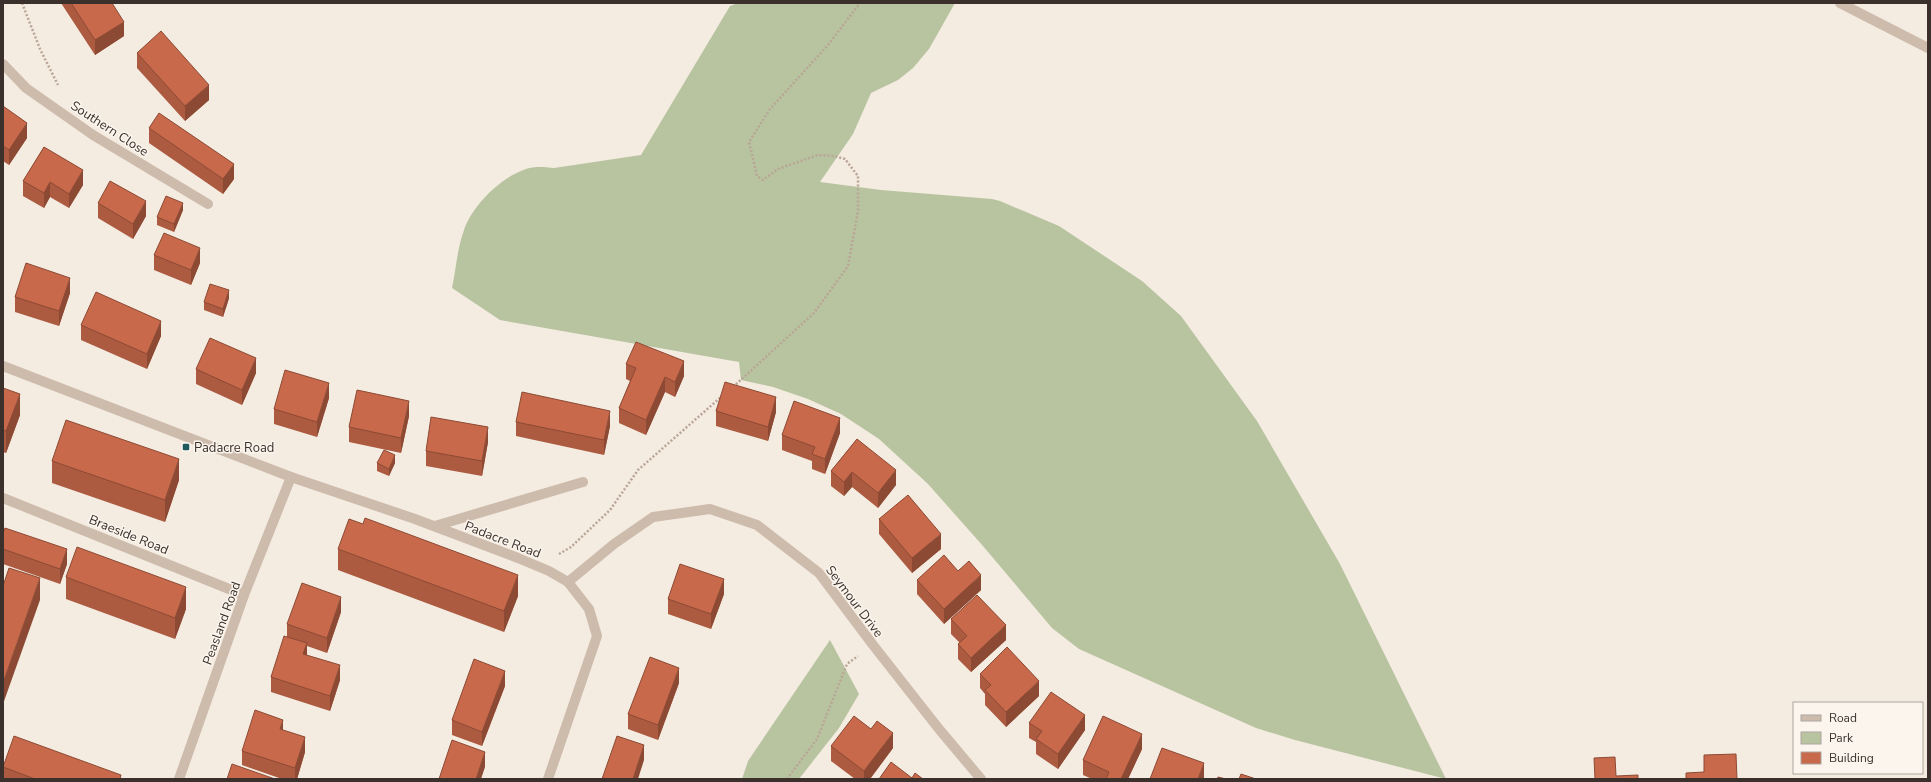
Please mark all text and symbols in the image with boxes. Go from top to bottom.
street label: Southern Close [67,97,152,161]
place label: Padacre Road [194,439,274,457]
marker: Padacre Road [181,442,191,452]
street label: Braeside Road [86,511,171,559]
street label: Padacre Road [462,517,543,563]
street label: Seymour Drive [821,562,887,641]
street label: Peasland Road [199,579,245,667]
legend [1793,702,1923,774]
text: Road [1829,710,1857,726]
text: Park [1829,730,1854,746]
text: Building [1829,750,1874,766]

